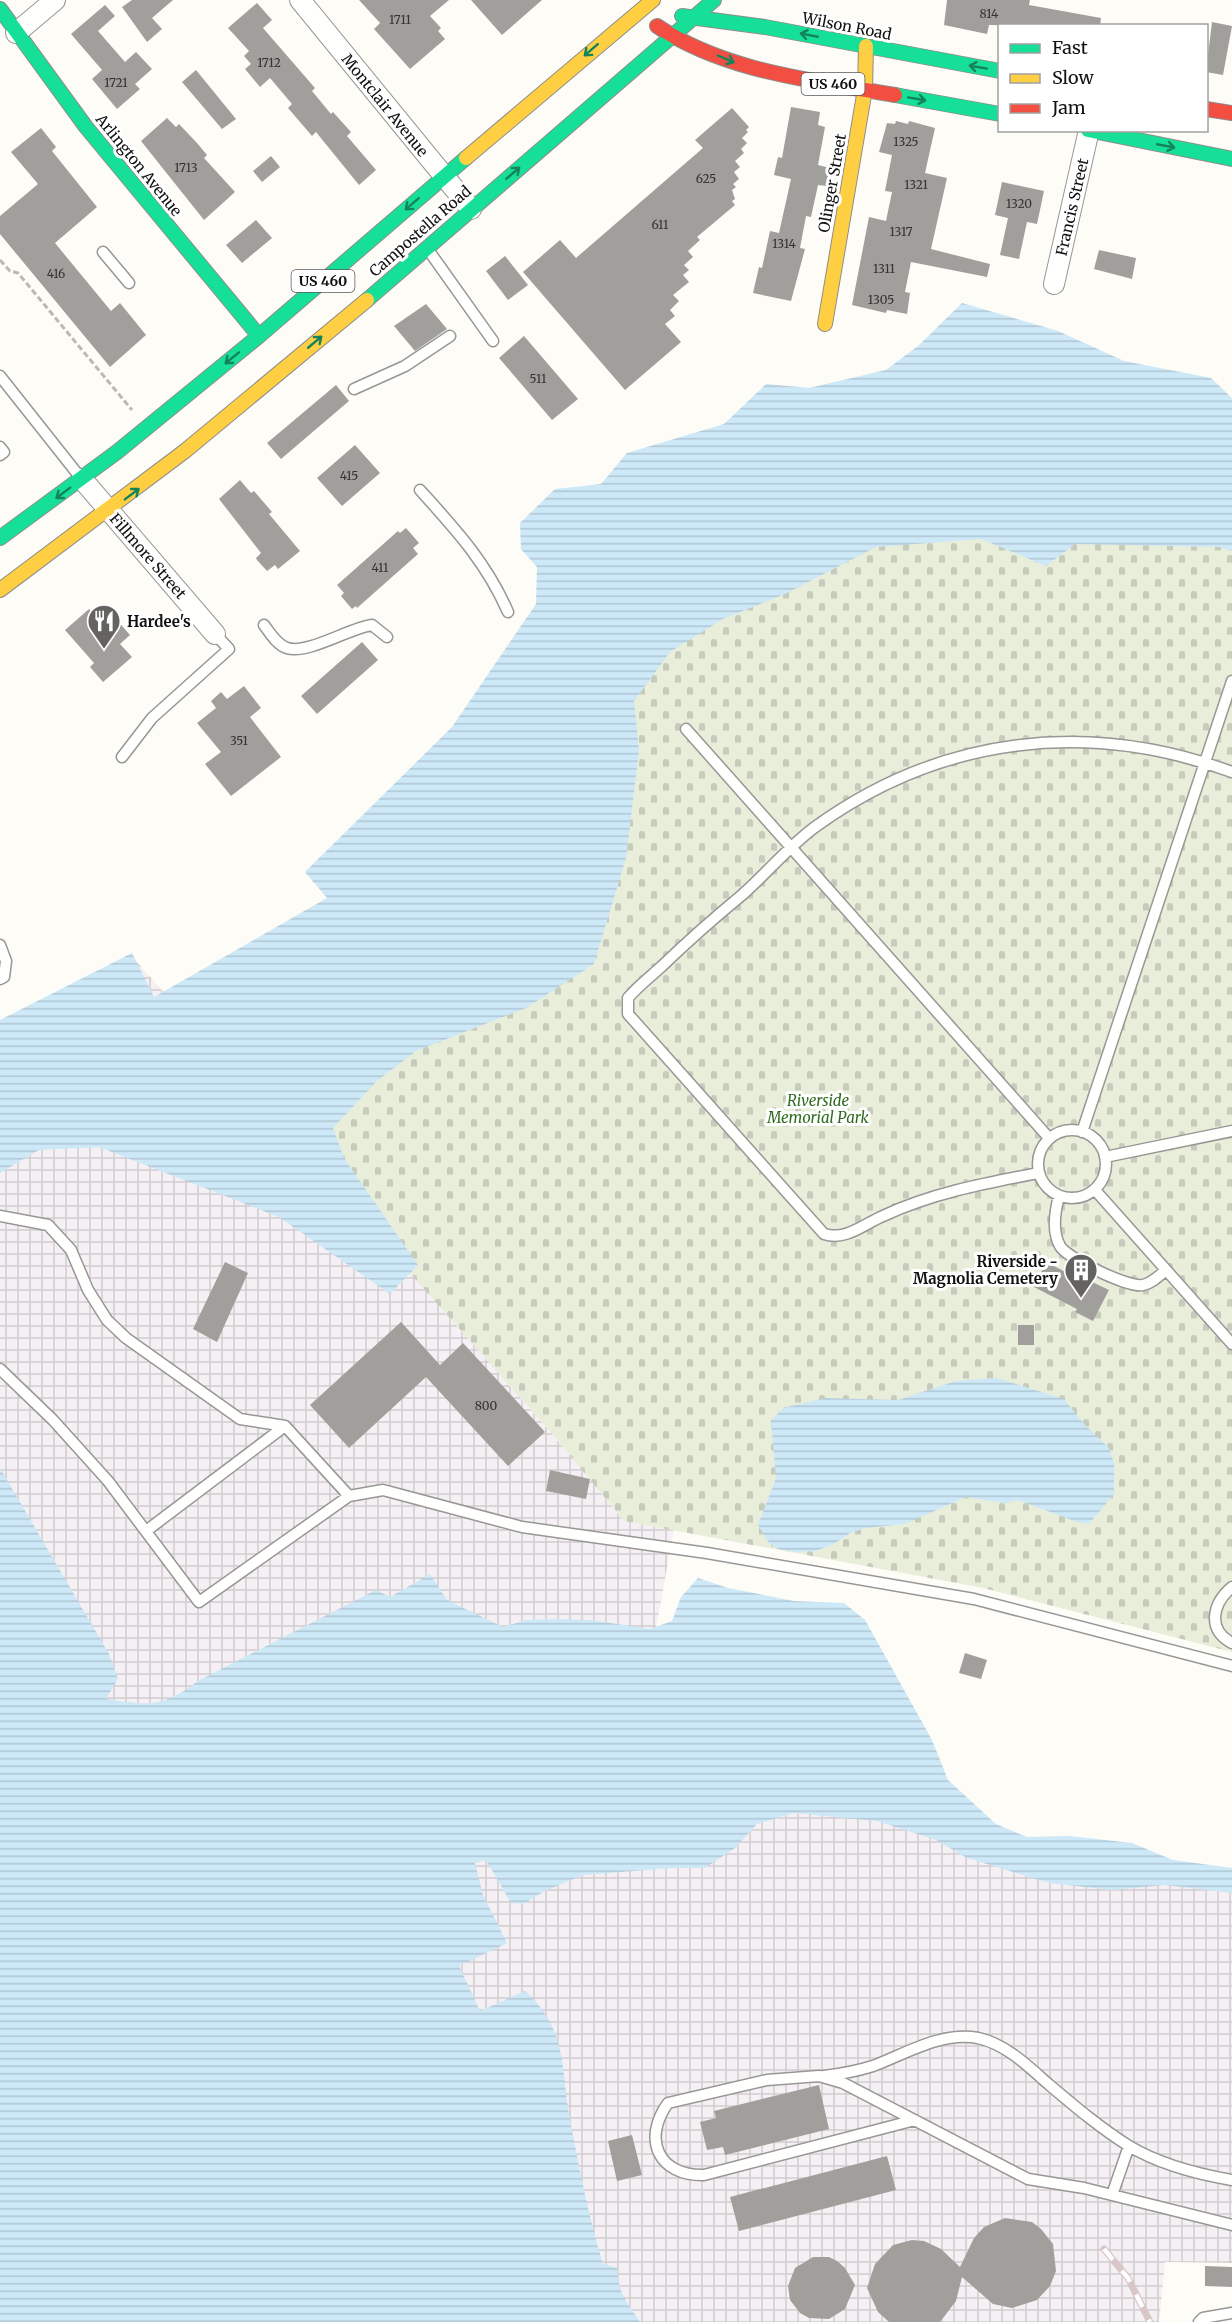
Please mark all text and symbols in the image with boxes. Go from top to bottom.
house number: 814 [980,6,999,21]
street label: Wilson Road [800,8,893,44]
house number: 1711 [389,12,411,27]
legend [998,24,1208,132]
one-way arrow [799,29,819,40]
text: Fast [1052,36,1088,59]
one-way arrow [583,43,599,56]
street label: Montclair Avenue [338,50,432,160]
one-way arrow [717,53,735,65]
house number: 1712 [257,55,281,70]
one-way arrow [968,61,988,72]
text: Slow [1052,66,1095,89]
road number: US 460 [802,73,864,95]
house number: 1721 [104,75,128,90]
one-way arrow [906,94,926,105]
text: Jam [1051,96,1086,119]
street label: Arlington Avenue [91,109,186,220]
street label: Olinger Street [814,132,850,234]
house number: 1325 [893,134,919,149]
one-way arrow [1156,141,1175,152]
street label: Francis Street [1052,156,1092,258]
house number: 1713 [174,160,198,175]
one-way arrow [505,166,520,180]
house number: 625 [696,171,716,186]
house number: 1321 [904,177,928,192]
street label: Campostella Road [365,182,475,280]
house number: 1320 [1006,196,1032,211]
one-way arrow [405,197,420,211]
house number: 611 [652,217,669,232]
house number: 1317 [889,224,913,239]
house number: 1314 [772,236,796,251]
house number: 1311 [873,261,896,276]
house number: 416 [47,266,65,281]
road number: US 460 [292,270,354,292]
house number: 1305 [868,292,894,307]
one-way arrow [307,336,323,349]
one-way arrow [224,352,240,365]
house number: 511 [530,371,547,386]
house number: 415 [340,468,358,483]
one-way arrow [55,486,71,499]
one-way arrow [124,488,140,500]
street label: Fillmore Street [106,509,190,603]
house number: 411 [371,560,389,575]
restaurant icon: Hardee's [86,603,122,650]
place label: Hardee's [127,612,191,631]
house number: 351 [230,733,249,748]
park label: Riverside Memorial Park [766,1091,870,1127]
place label: Riverside - Magnolia Cemetery [913,1252,1058,1288]
building icon: Riverside - Magnolia Cemetery [1063,1252,1099,1299]
house number: 800 [475,1398,498,1413]

